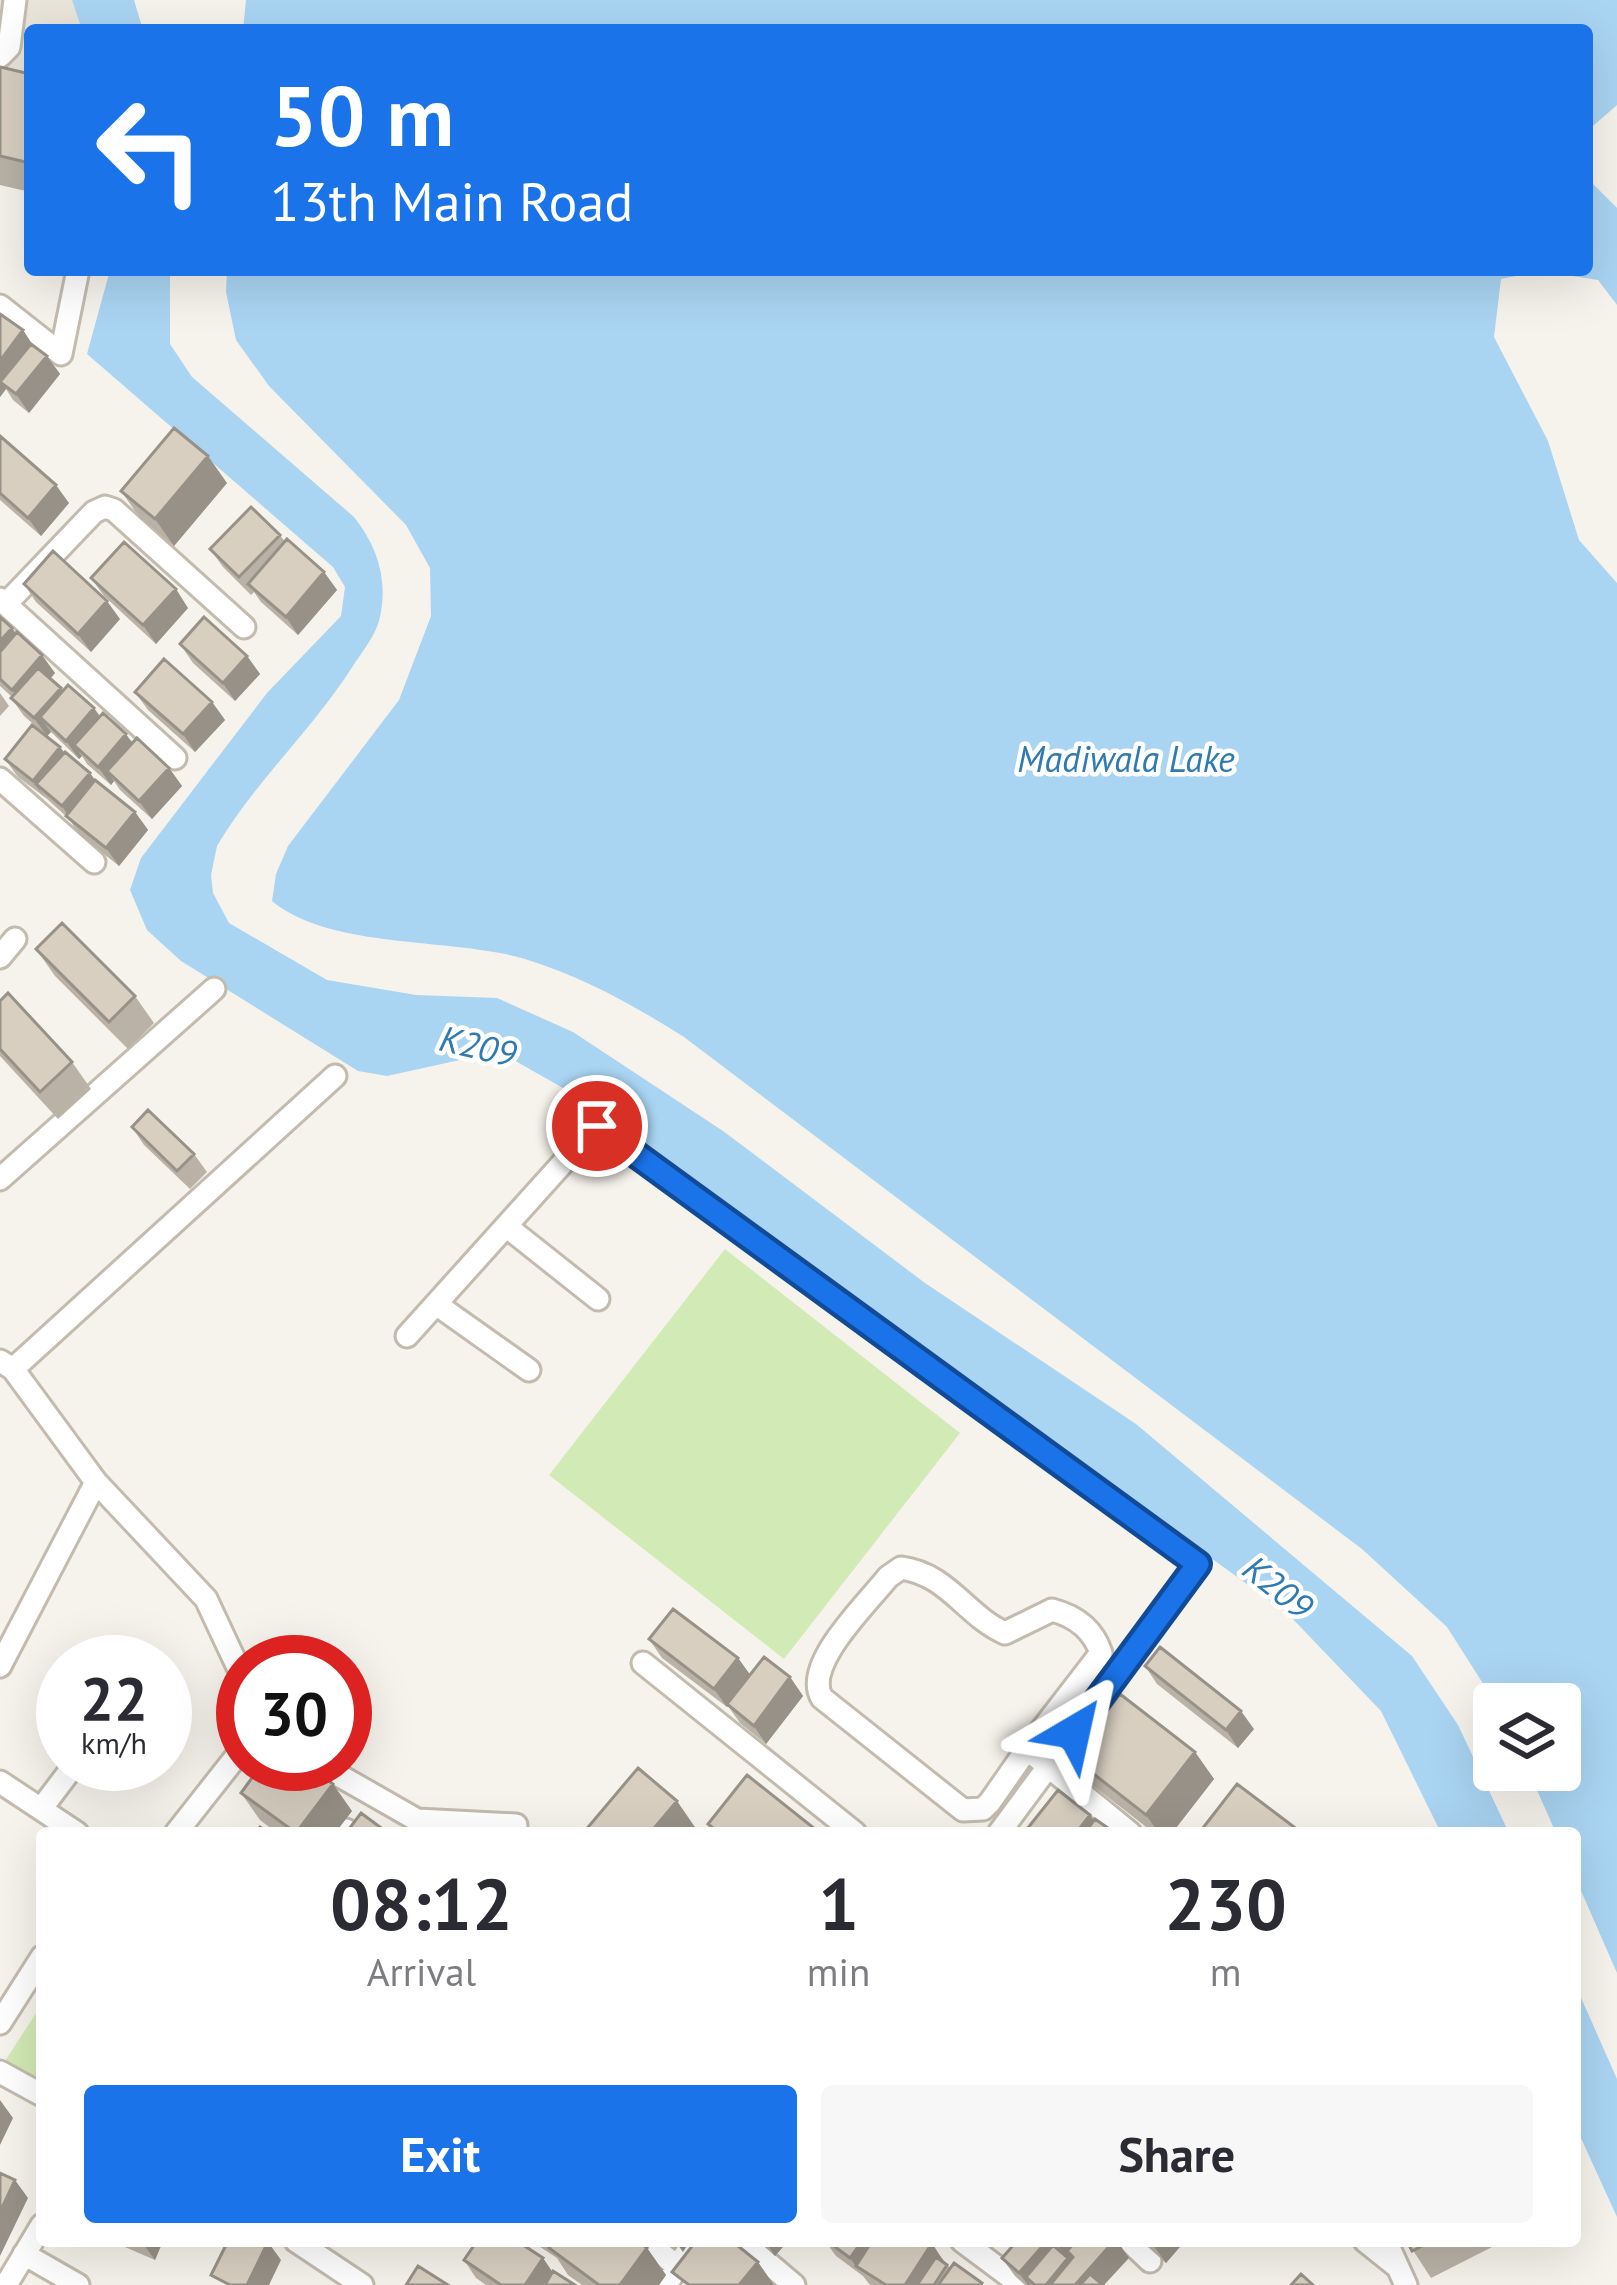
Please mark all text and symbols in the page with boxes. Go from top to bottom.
text: 50 m [270,60,454,169]
icon: left [72,72,228,228]
text: 13th Main Road [270,166,633,236]
water label: Madiwala Lake [1017,735,1235,782]
water label: K209 [435,1014,521,1077]
pin [546,1075,648,1177]
icon: arrive [564,1093,630,1159]
water label: K209 [1234,1544,1323,1629]
speed limit sign: 30 [216,1635,372,1791]
text: 22 [80,1659,148,1737]
position arrow [1011,1669,1137,1795]
map controls [1473,1683,1581,1791]
button: layers [1473,1683,1581,1791]
text: km/h [81,1723,147,1762]
text: 08:12 [330,1857,513,1950]
text: 1 [818,1857,859,1950]
text: 230 [1164,1857,1287,1950]
text: Arrival [367,1946,476,1997]
text: min [807,1946,870,1997]
text: m [1210,1946,1241,1997]
button: Exit [84,2085,797,2223]
button: Share [821,2085,1533,2223]

